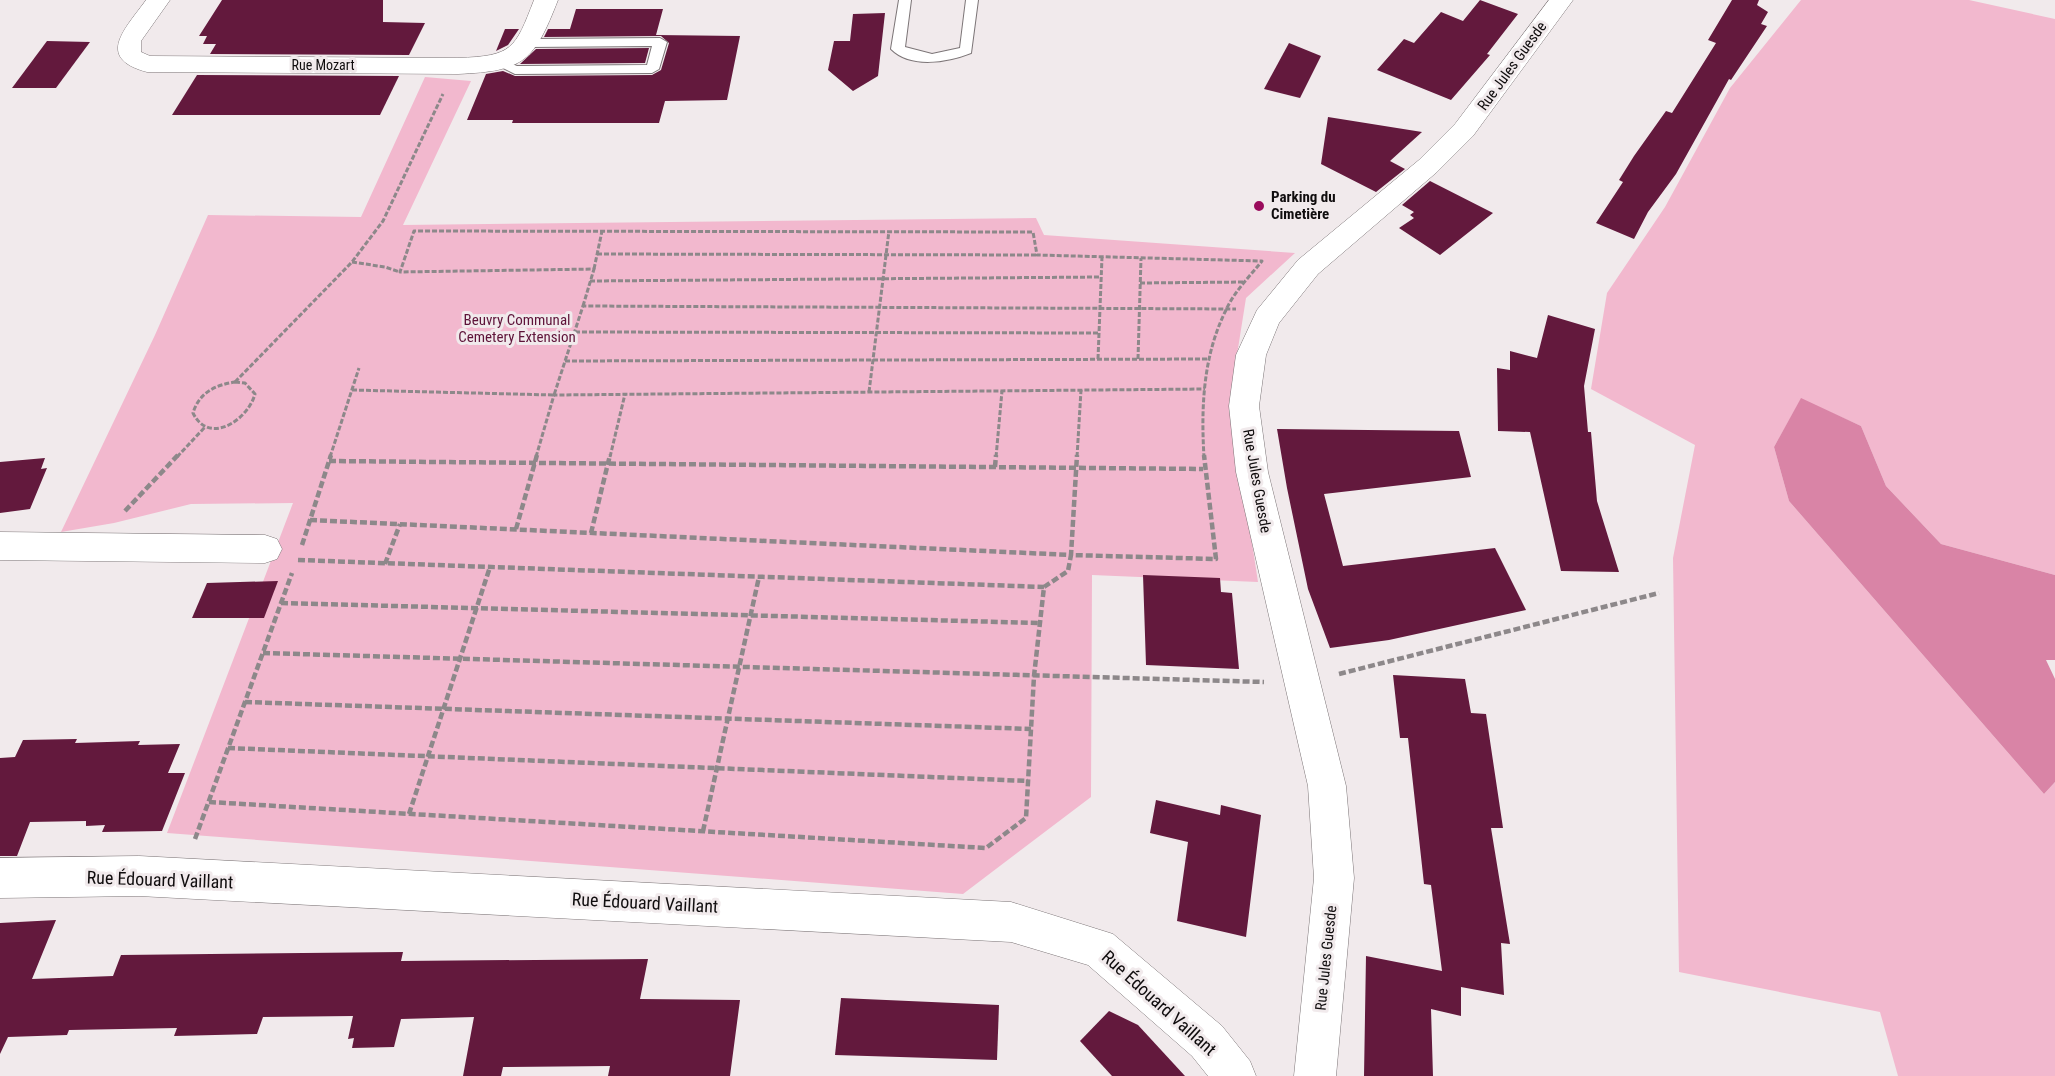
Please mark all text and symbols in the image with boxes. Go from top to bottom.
street label: Rue Jules Guesde [1474,18,1550,114]
street label: Rue Mozart [291,57,355,73]
place label: Parking du Cimetière [1271,188,1336,223]
marker: Parking du Cimetière [1252,199,1266,213]
park label: Beuvry Communal Cemetery Extension [458,311,576,346]
street label: Rue Jules Guesde [1239,428,1275,534]
street label: Rue Édouard Vaillant [86,866,234,893]
street label: Rue Édouard Vaillant [571,888,719,917]
street label: Rue Jules Guesde [1312,905,1340,1011]
street label: Rue Édouard Vaillant [1098,946,1221,1059]

